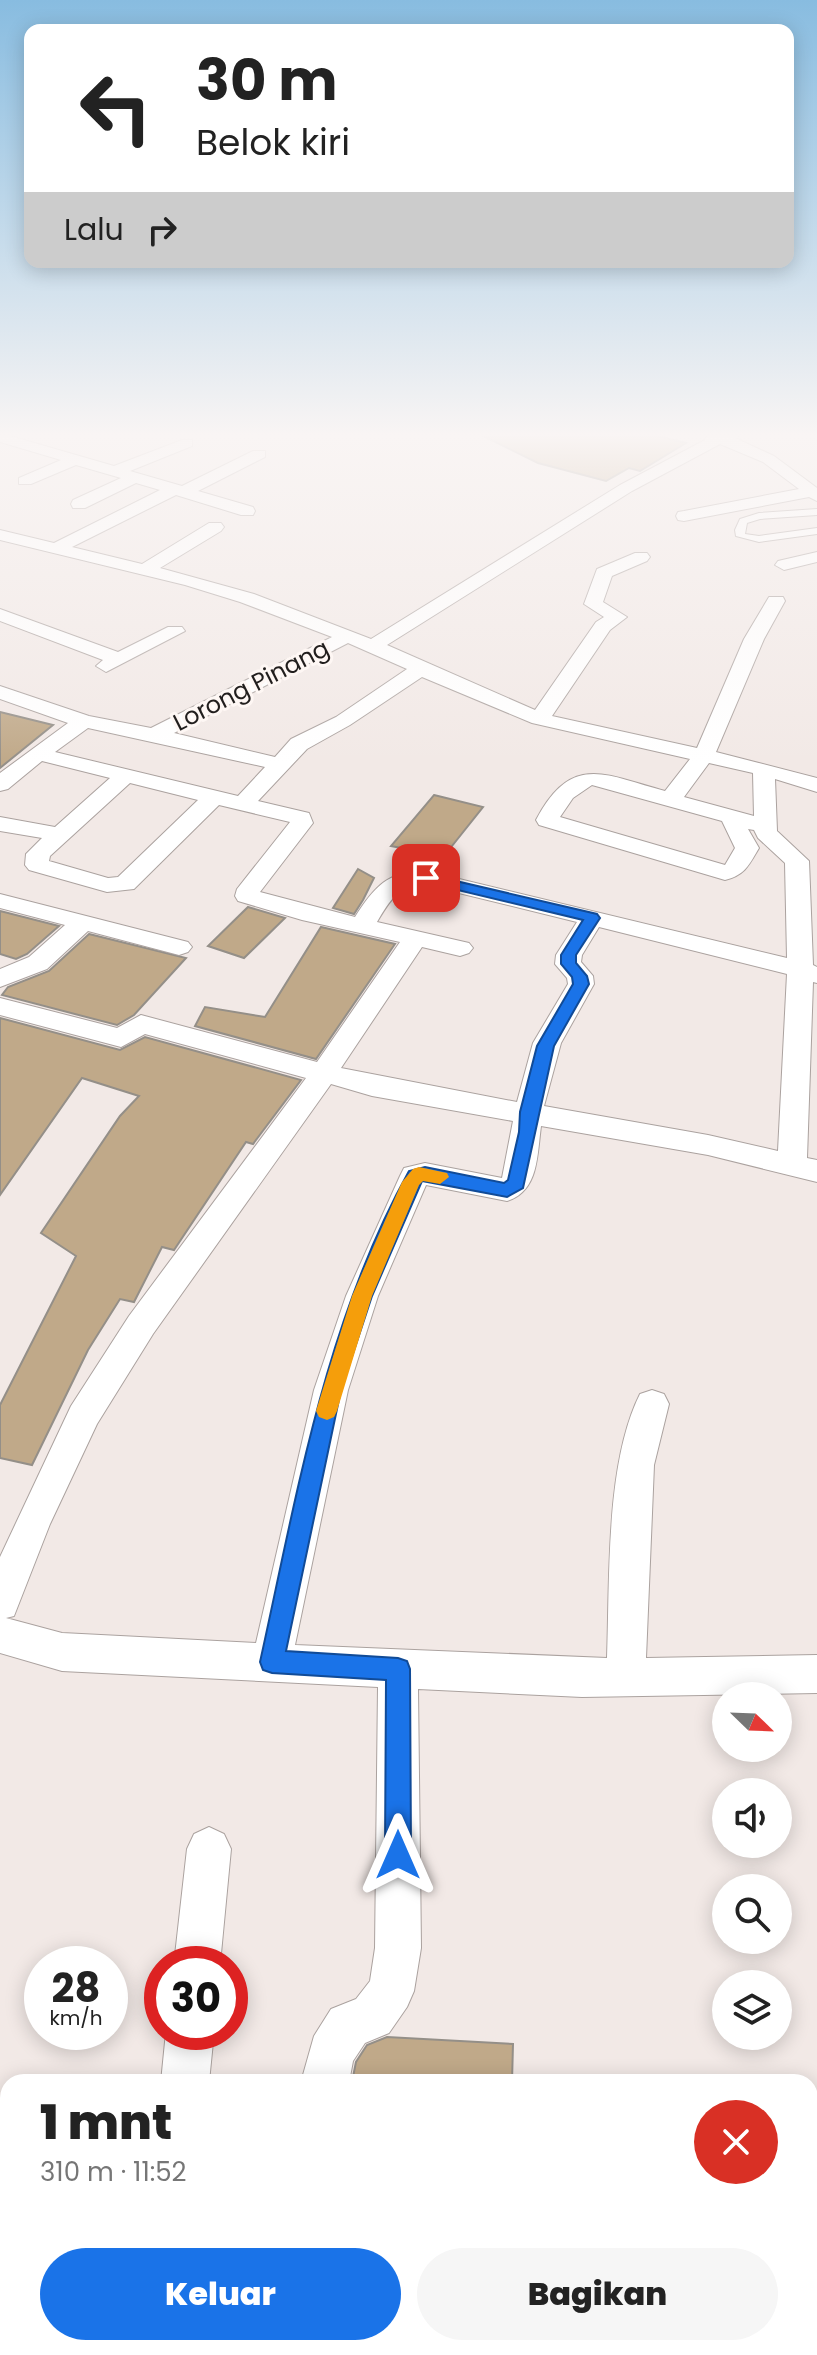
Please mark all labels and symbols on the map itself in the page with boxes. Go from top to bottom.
street label: Lorong Pinang [167,631,335,739]
pin [392,844,460,912]
north arrow [712,1682,792,1762]
position arrow [356,1813,440,1897]
speed limit sign: 30 [144,1946,248,2050]

